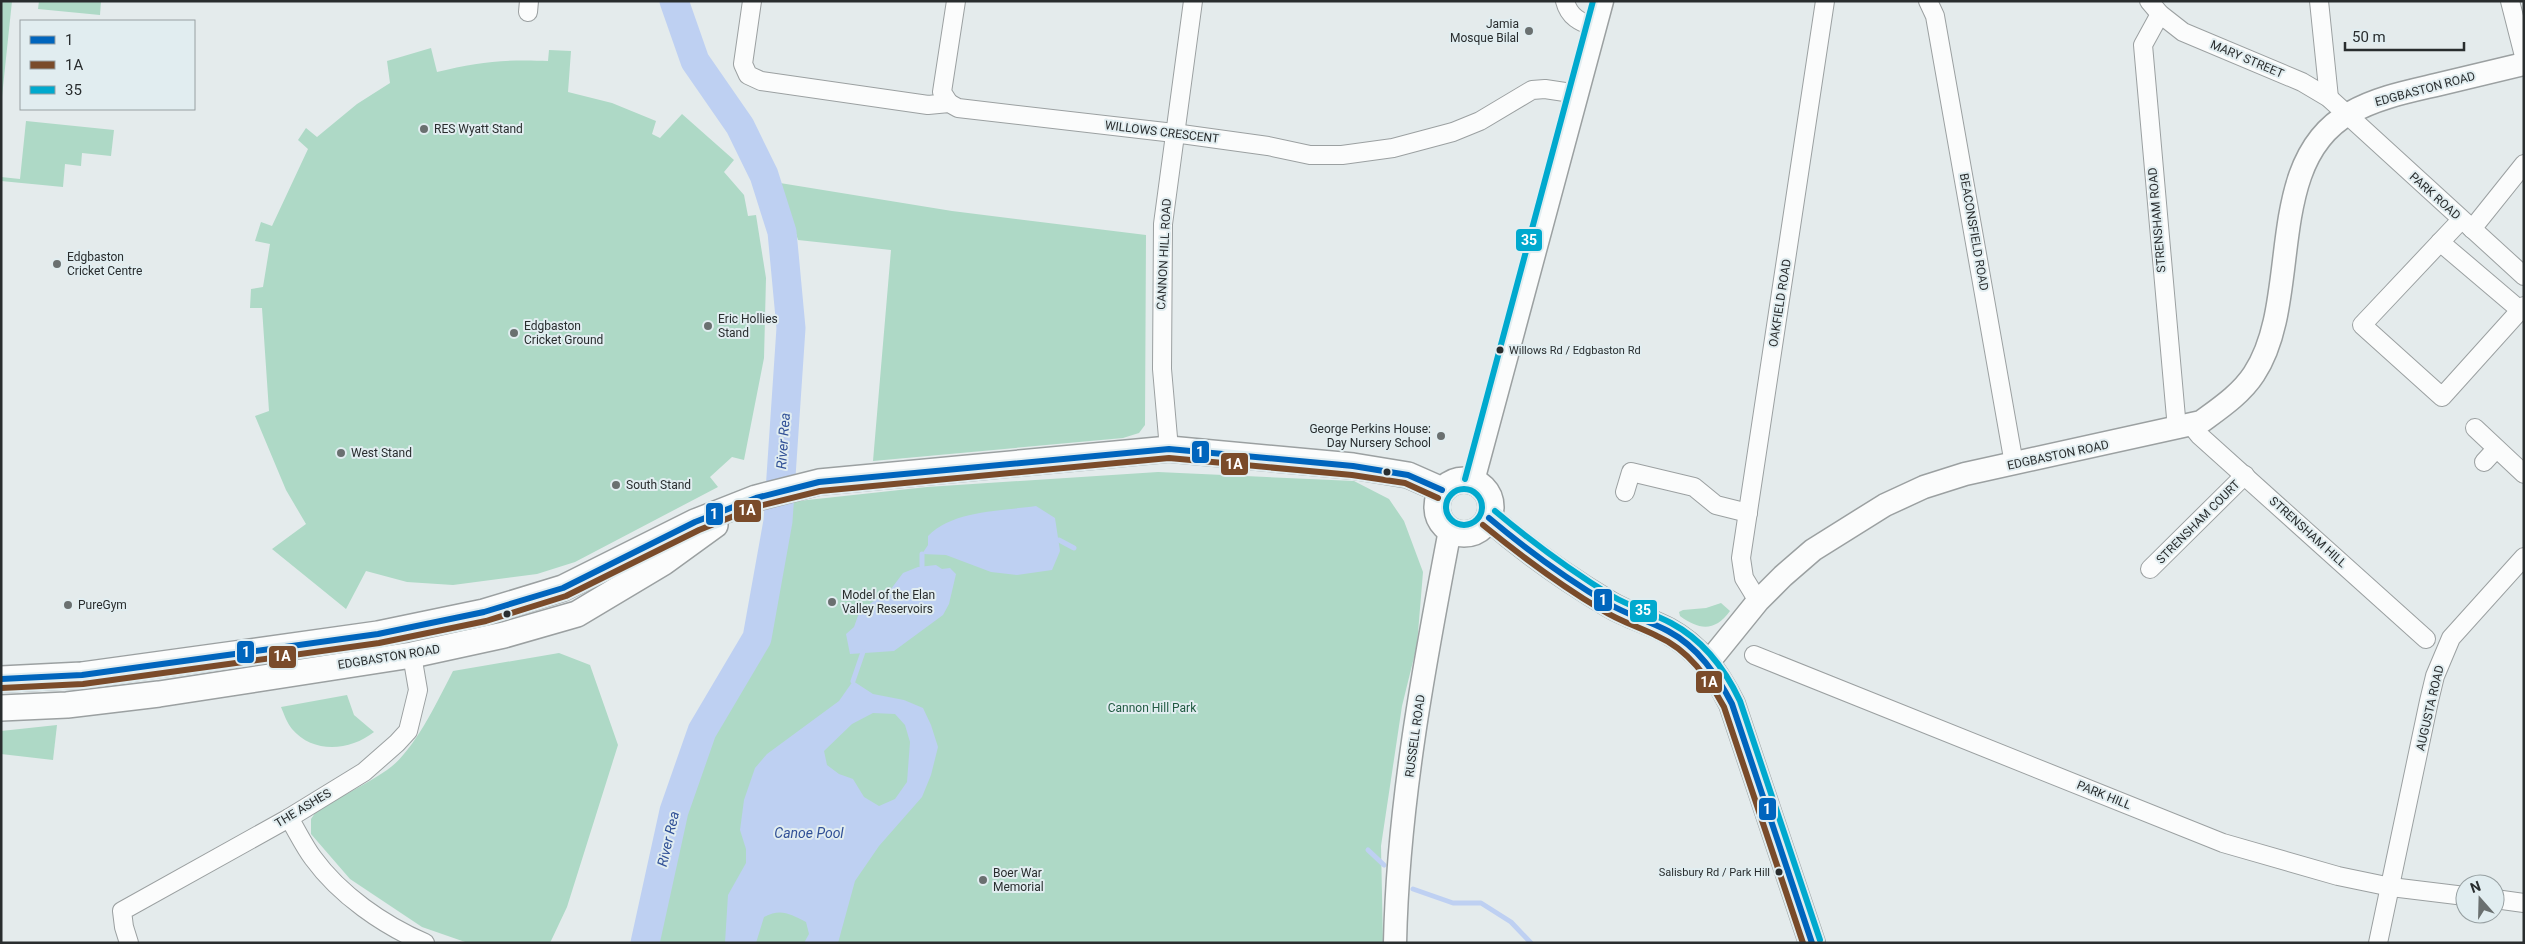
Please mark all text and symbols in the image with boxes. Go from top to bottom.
place label: Jamia Mosque Bilal [1450,17,1519,45]
legend [20,20,195,110]
scale bar [2345,20,2464,52]
marker: Jamia Mosque Bilal [1523,25,1535,37]
text: 50 m [2352,28,2386,46]
text: 1 [65,31,73,49]
street label: MARY STREET [2208,37,2286,81]
text: 1A [65,56,83,74]
street label: EDGBASTON ROAD [2373,69,2477,109]
text: 35 [65,81,82,99]
street label: WILLOWS CRESCENT [1104,118,1220,146]
place label: RES Wyatt Stand [434,122,523,136]
marker: RES Wyatt Stand [418,123,430,135]
street label: STRENSHAM ROAD [2145,167,2169,273]
street label: PARK ROAD [2407,169,2463,223]
street label: BEACONSFIELD ROAD [1957,172,1991,292]
street label: CANNON HILL ROAD [1154,198,1174,310]
line badge: 35 [1515,228,1543,252]
text: 35 [1521,232,1537,248]
place label: Edgbaston Cricket Centre [67,250,142,278]
marker: Edgbaston Cricket Centre [51,258,63,270]
street label: OAKFIELD ROAD [1766,258,1794,348]
place label: Eric Hollies Stand [718,312,778,340]
place label: Edgbaston Cricket Ground [524,319,603,347]
marker: Eric Hollies Stand [702,320,714,332]
marker: Edgbaston Cricket Ground [508,327,520,339]
place label: Willows Rd / Edgbaston Rd [1509,344,1641,357]
marker: Willows Rd / Edgbaston Rd [1495,345,1505,355]
water label: River Rea [773,412,793,470]
place label: George Perkins House: Day Nursery School [1309,422,1431,450]
marker: George Perkins House: Day Nursery School [1435,430,1447,442]
street label: EDGBASTON ROAD [2006,437,2110,473]
line badge: 1 [1191,440,1210,464]
text: 1 [1196,444,1204,460]
place label: West Stand [351,446,412,460]
marker: West Stand [335,447,347,459]
line badge: 1A [1220,452,1249,476]
text: 1A [1225,456,1243,472]
unlabelled marker [1382,467,1392,477]
street label: STRENSHAM COURT [2153,477,2243,567]
place label: South Stand [626,478,691,492]
marker: South Stand [610,479,622,491]
street label: STRENSHAM HILL [2267,494,2350,571]
line badge: 1A [733,499,762,523]
line badge: 1 [705,502,724,526]
text: 1A [738,502,756,518]
text: 1 [710,506,718,522]
place label: Model of the Elan Valley Reservoirs [842,588,935,616]
line badge: 1 [1593,588,1613,612]
text: 1 [1599,592,1607,608]
marker: Model of the Elan Valley Reservoirs [826,596,838,608]
place label: PureGym [78,598,127,612]
marker: PureGym [62,599,74,611]
line badge: 35 [1629,599,1658,623]
text: 35 [1635,602,1651,618]
unlabelled marker [502,609,512,619]
line badge: 1 [236,640,255,664]
street label: EDGBASTON ROAD [337,642,441,672]
text: 1 [242,644,250,660]
line badge: 1A [268,645,297,669]
text: 1A [273,648,291,664]
street label: AUGUSTA ROAD [2413,664,2447,752]
line badge: 1A [1695,670,1723,694]
text: 1A [1700,674,1718,690]
street label: RUSSELL ROAD [1402,694,1428,778]
park label: Cannon Hill Park [1108,701,1197,715]
street label: PARK HILL [2075,778,2134,812]
street label: THE ASHES [272,786,334,830]
line badge: 1 [1758,797,1777,821]
text: 1 [1763,801,1771,817]
water label: River Rea [654,810,682,868]
water label: Canoe Pool [774,825,844,841]
place label: Boer War Memorial [993,866,1044,894]
place label: Salisbury Rd / Park Hill [1659,866,1770,879]
marker: Salisbury Rd / Park Hill [1774,867,1784,877]
marker: Boer War Memorial [977,874,989,886]
north arrow [2455,874,2505,924]
text: N [2468,878,2483,896]

